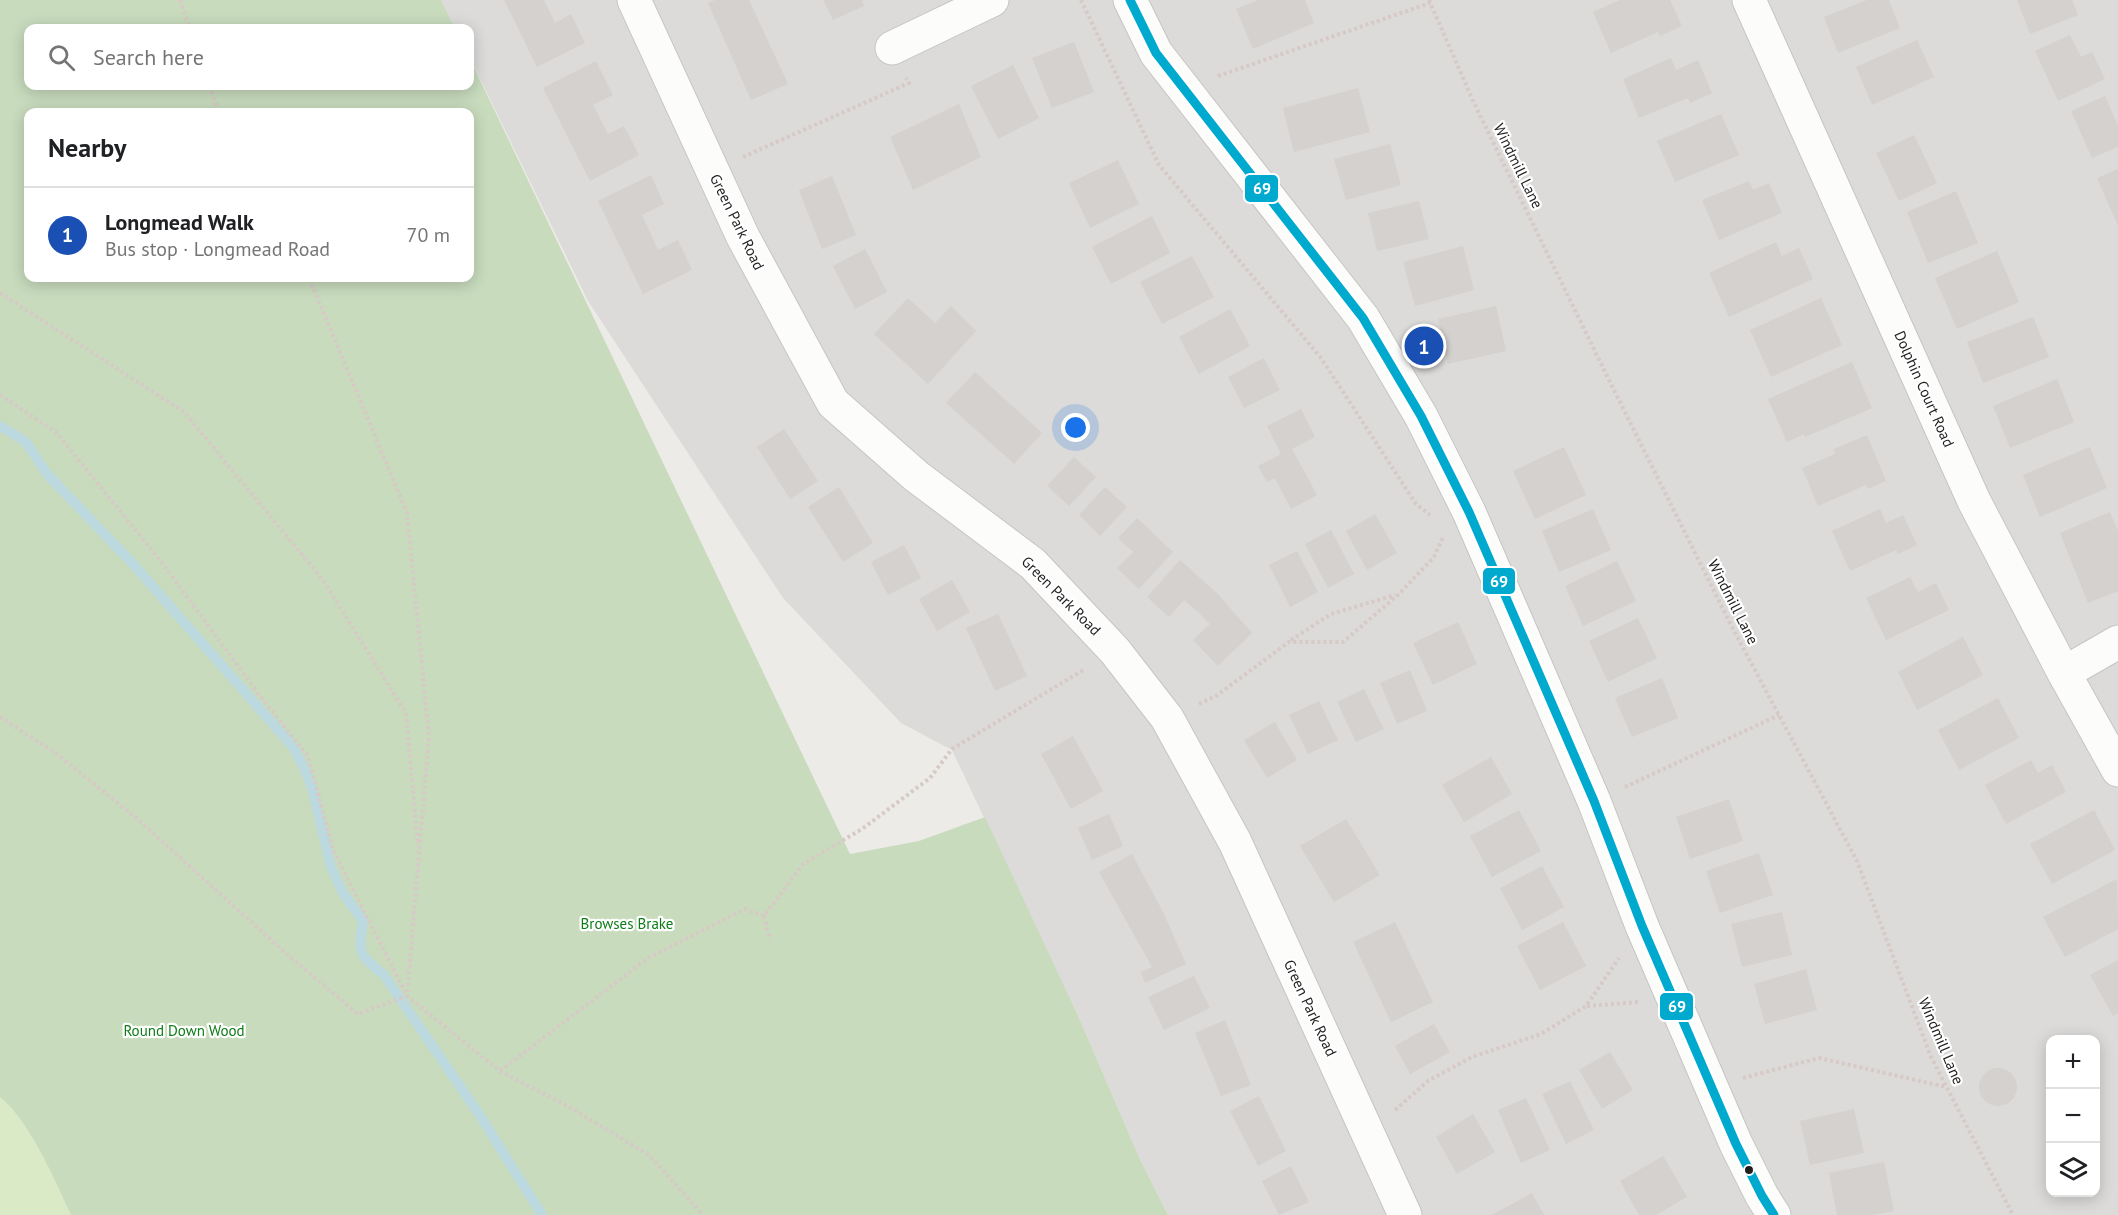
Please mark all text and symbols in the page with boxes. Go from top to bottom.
search box [24,24,474,90]
icon: search [45,41,78,74]
text: Search here [93,43,204,71]
street label: Windmill Lane [1490,120,1547,211]
text: Nearby [48,131,126,164]
street label: Green Park Road [706,171,769,273]
line badge: 69 [1244,174,1279,203]
text: 69 [1253,178,1271,198]
text: Longmead Walk [105,208,254,236]
text: 1 [62,222,73,248]
text: 70 m [407,222,450,248]
text: Bus stop · Longmead Road [105,236,330,262]
pin: 1 [1404,324,1444,368]
street label: Dolphin Court Road [1890,328,1959,450]
your location [1061,413,1090,442]
street label: Green Park Road [1018,552,1105,639]
street label: Windmill Lane [1704,556,1763,647]
line badge: 69 [1482,567,1516,595]
text: 69 [1490,571,1508,591]
park label: Browses Brake [581,914,673,933]
street label: Green Park Road [1280,956,1341,1059]
line badge: 69 [1659,992,1694,1021]
street label: Windmill Lane [1915,995,1968,1087]
text: 69 [1668,996,1686,1016]
park label: Round Down Wood [123,1021,245,1040]
map controls [2046,1035,2100,1197]
button: + [2046,1035,2100,1089]
button: − [2046,1089,2100,1143]
button: layers [2046,1143,2100,1197]
unlabelled marker [1743,1164,1755,1176]

